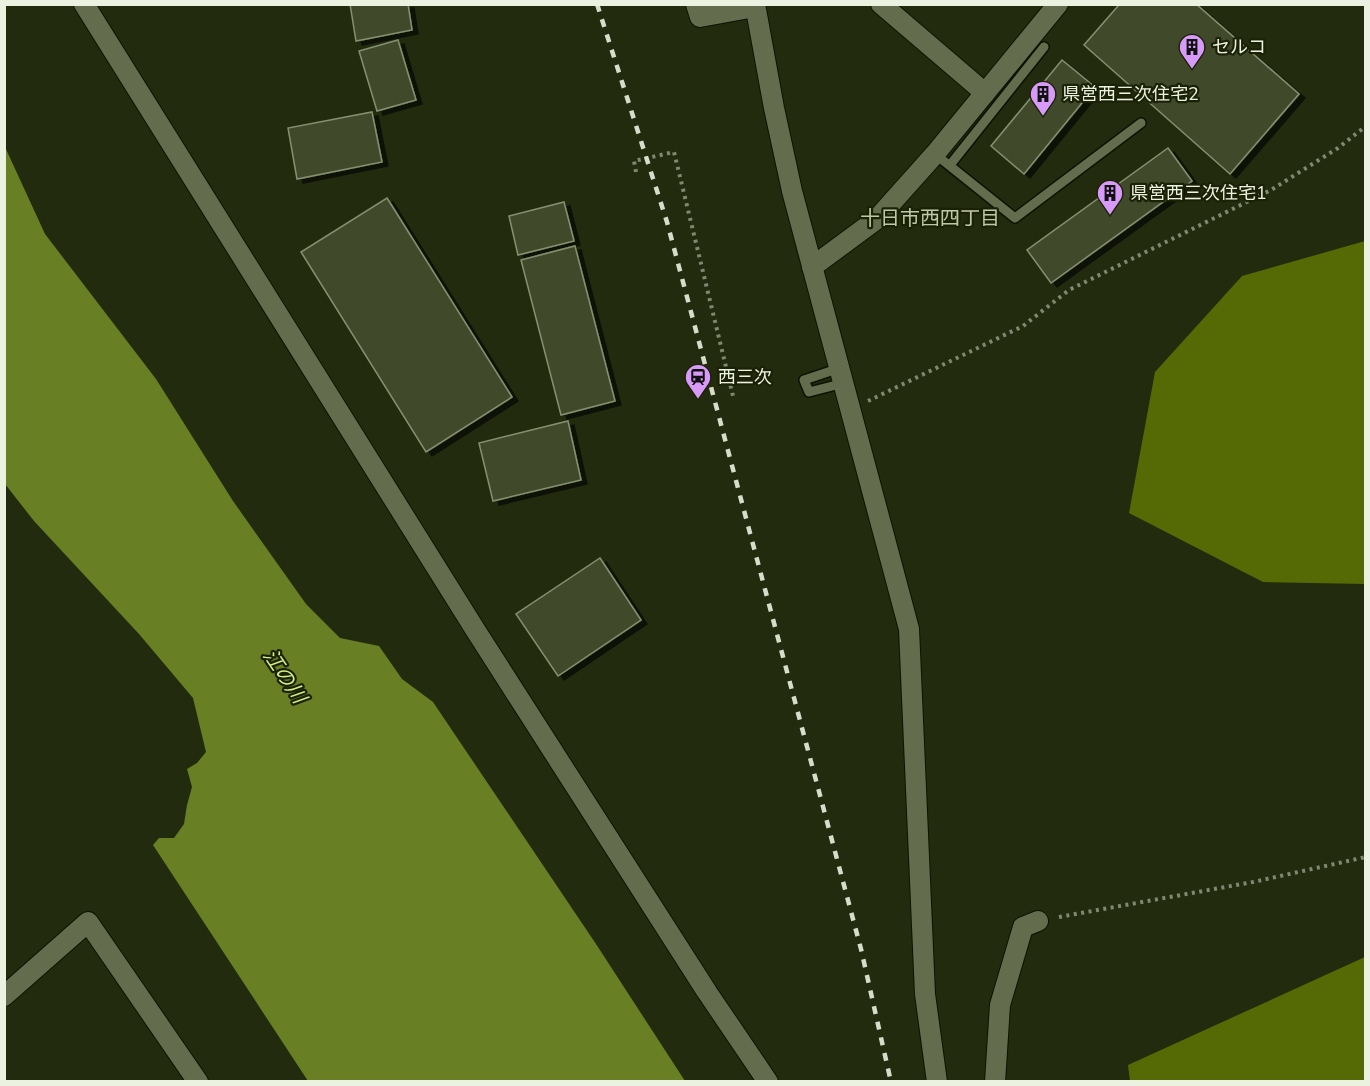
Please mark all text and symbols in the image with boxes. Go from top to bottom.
building icon: セルコ [1177,32,1207,70]
place label: セルコ [1212,35,1266,59]
building icon: 県営西三次住宅2 [1028,79,1058,117]
place label: 県営西三次住宅2 [1062,82,1199,106]
building icon: 県営西三次住宅1 [1095,178,1125,216]
place label: 県営西三次住宅1 [1130,181,1267,205]
district label: 十日市西四丁目 [860,205,1000,232]
station icon: 西三次 [683,362,713,400]
place label: 西三次 [718,365,772,389]
water label: 江の川 [257,644,314,710]

